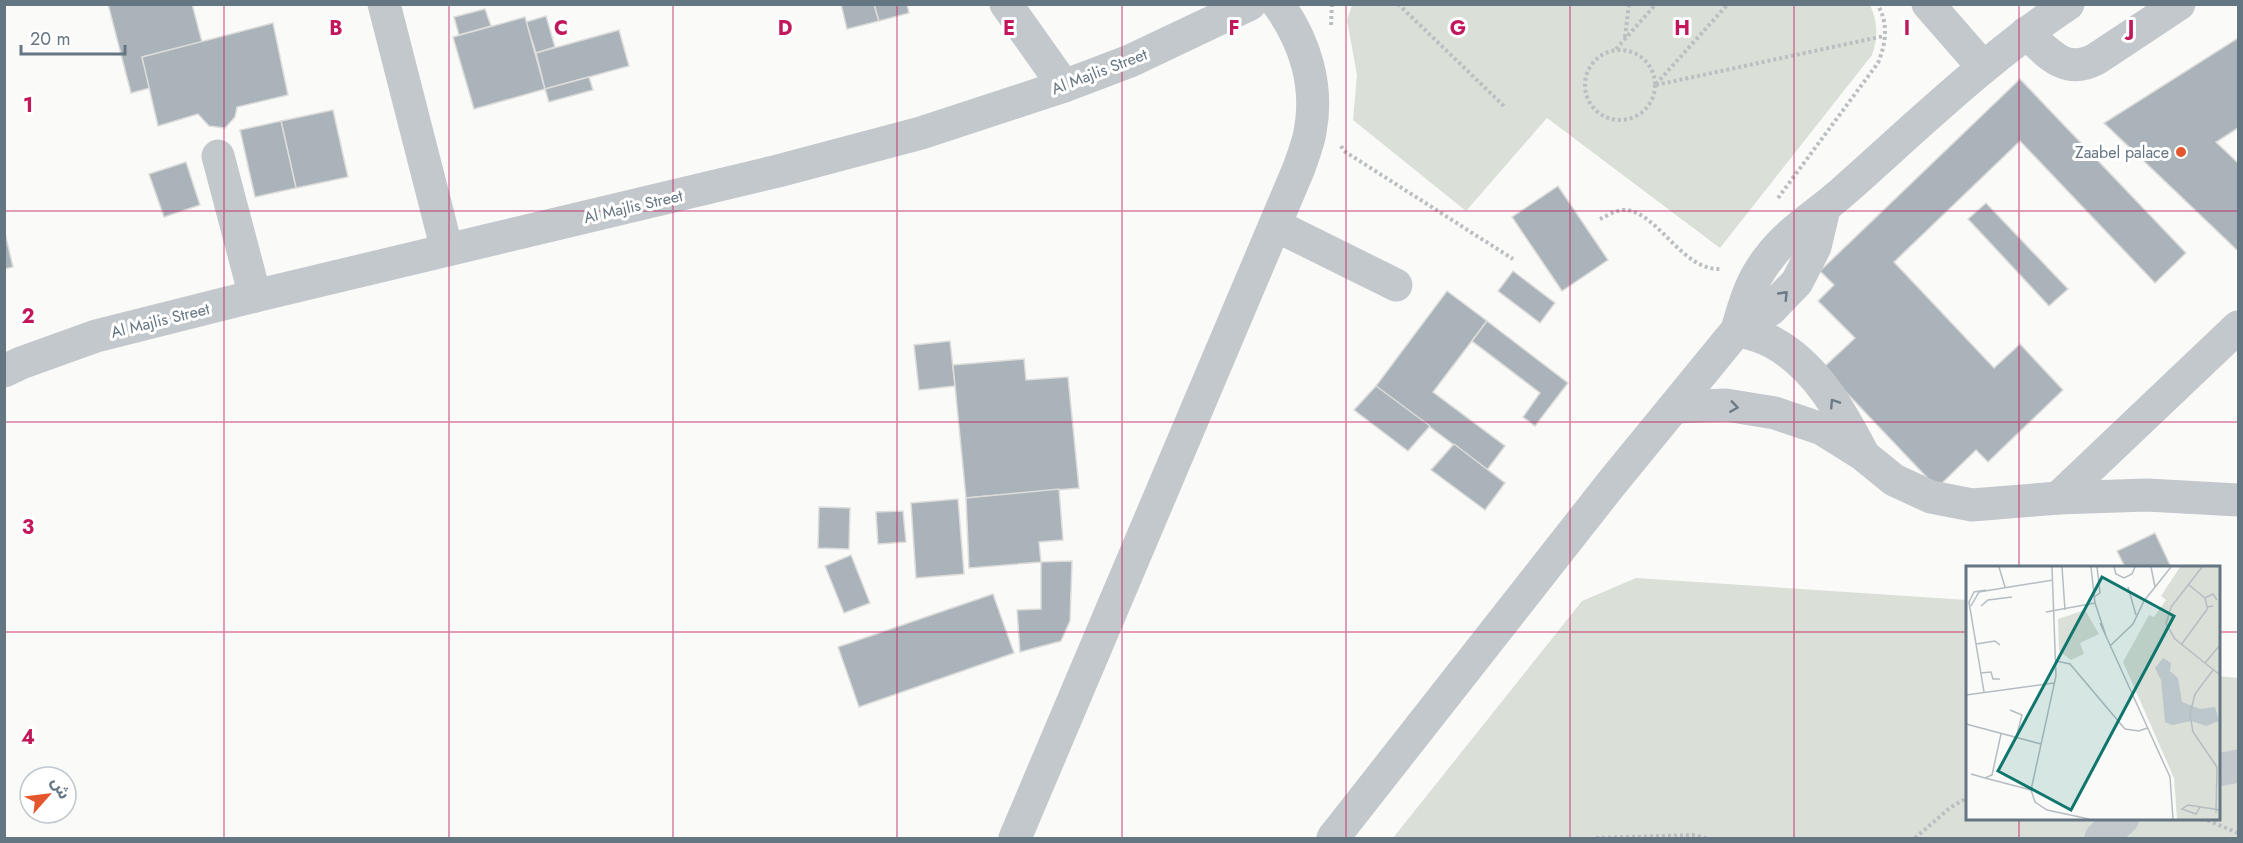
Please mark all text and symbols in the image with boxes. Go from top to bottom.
text: B [329,14,343,43]
text: C [554,14,568,43]
text: D [778,14,792,43]
text: E [1003,14,1015,43]
text: F [1228,14,1240,43]
text: G [1450,14,1466,43]
text: H [1674,14,1690,43]
text: I [1904,14,1910,43]
text: J [2124,14,2134,43]
scale bar [21,18,124,56]
text: 20 m [30,26,70,52]
street label: Al Majlis Street [1048,43,1151,100]
text: 1 [23,91,33,120]
place label: Zaabel palace [2075,141,2169,164]
marker: Zaabel palace [2174,145,2188,159]
street label: Al Majlis Street [581,184,685,229]
one-way arrow [1777,292,1788,302]
street label: Al Majlis Street [108,297,212,344]
text: 2 [21,302,35,331]
one-way arrow [1830,399,1841,410]
one-way arrow [1730,400,1739,412]
text: 3 [22,513,34,542]
inset map [1966,566,2219,819]
text: 4 [21,723,35,752]
north arrow [18,765,78,825]
text: ش [46,773,76,803]

